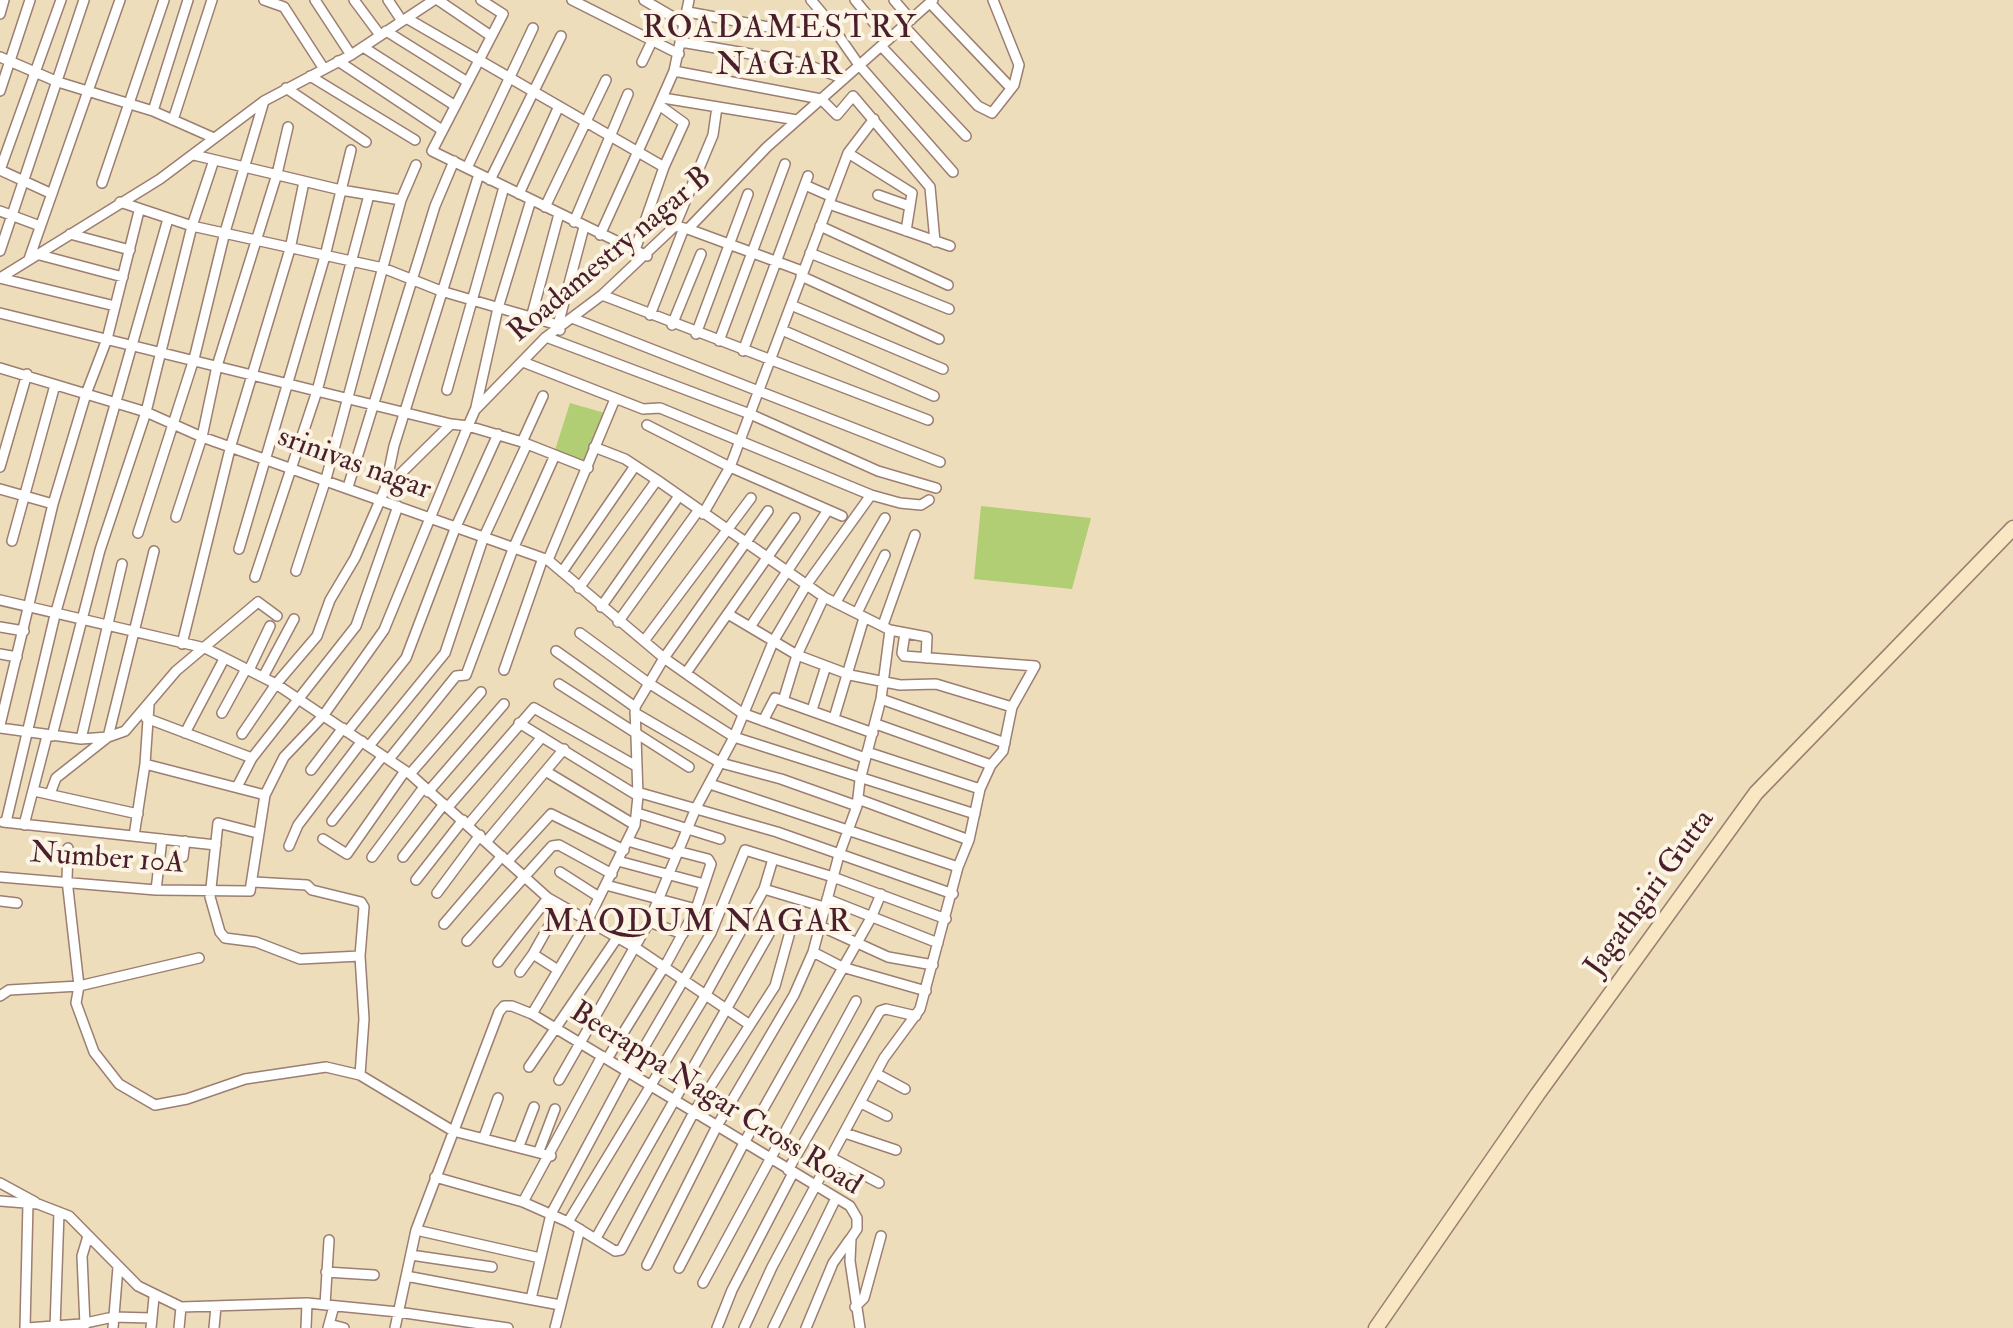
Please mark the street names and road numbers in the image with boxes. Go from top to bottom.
street label: Roadamestry nagar B [502,161,720,351]
street label: srinivas nagar [272,421,436,509]
street label: Jagathgiri Gutta [1579,804,1723,984]
street label: Number 10A [29,837,185,883]
street label: Beerappa Nagar Cross Road [563,995,867,1205]

